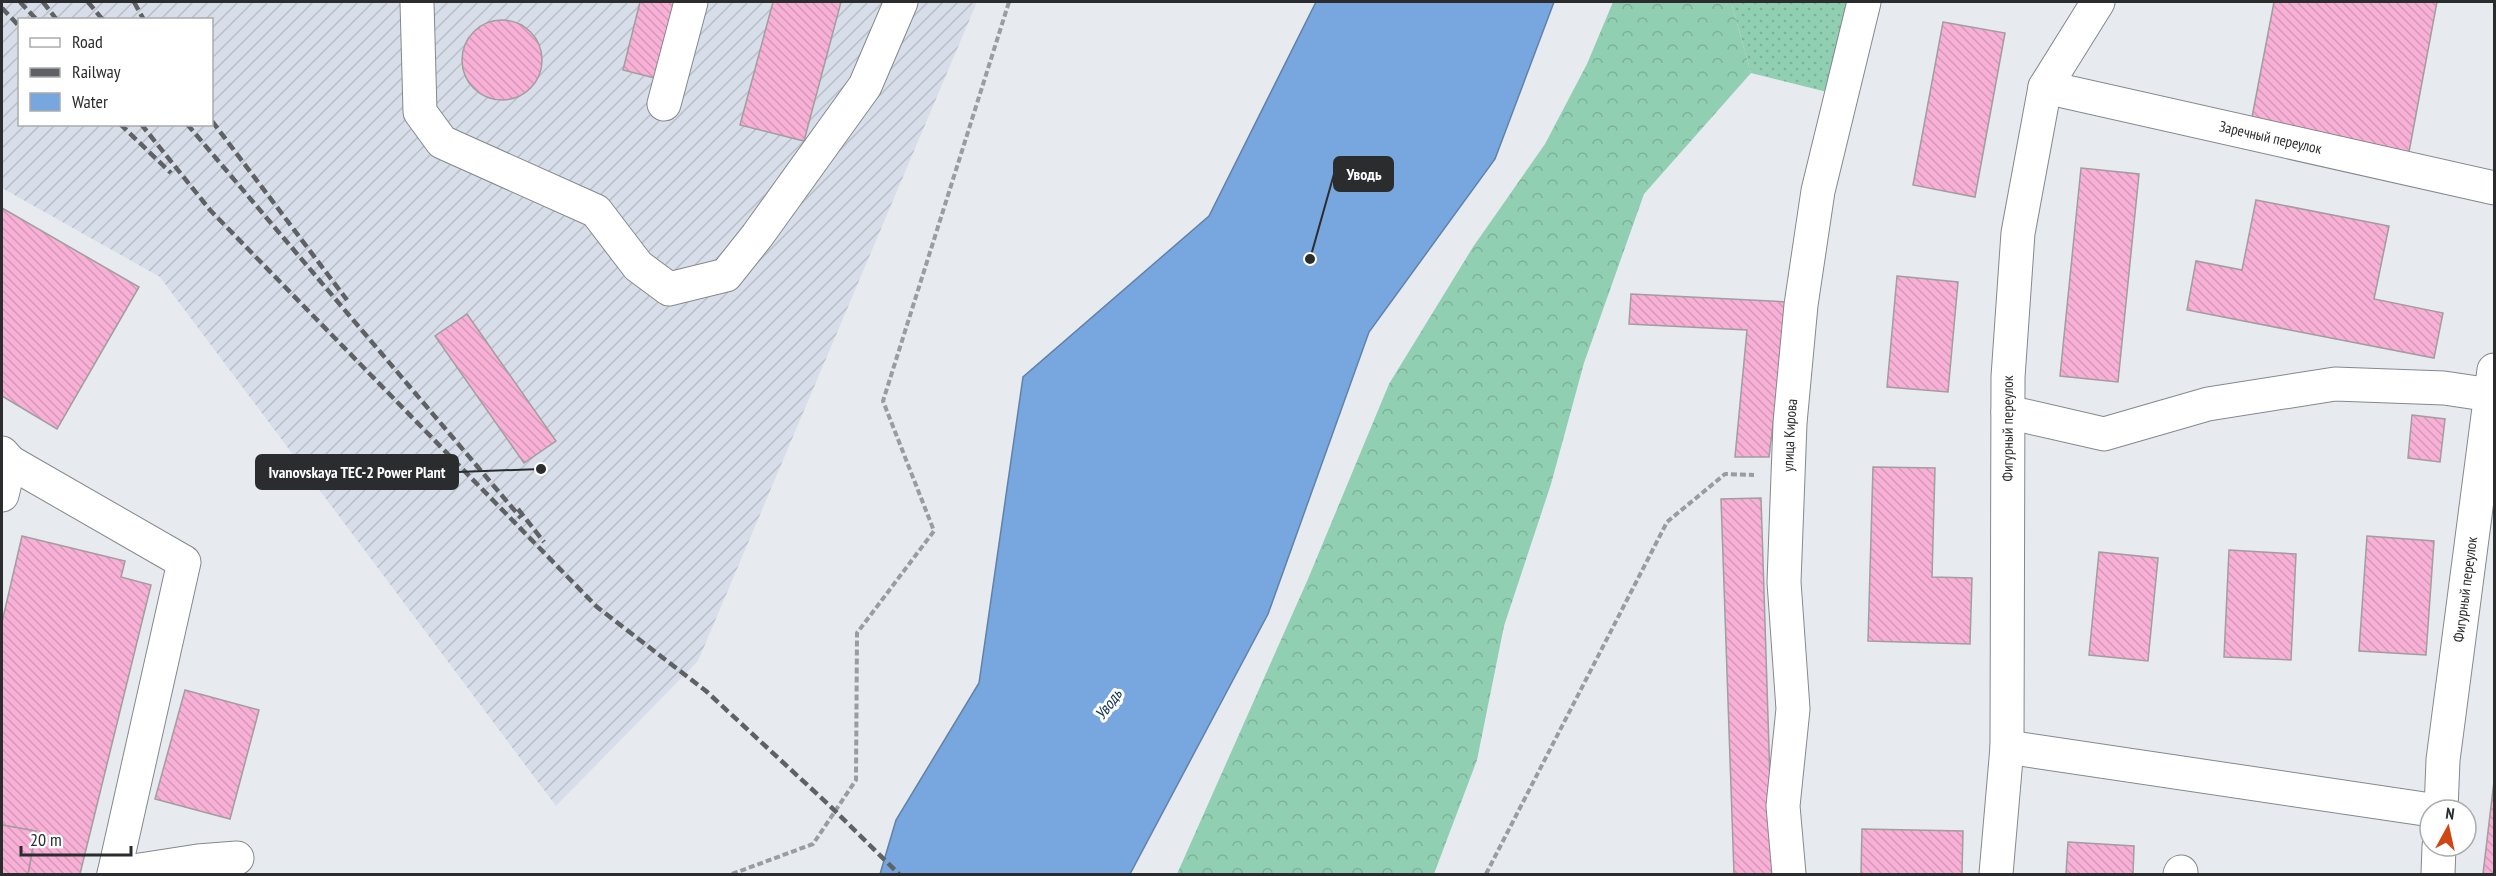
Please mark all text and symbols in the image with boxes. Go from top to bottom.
legend [18,18,213,126]
text: Road [72,30,103,53]
text: Railway [72,60,121,83]
text: Water [72,90,108,113]
street label: Заречный переулок [2217,116,2324,158]
callout: Уводь [1334,157,1393,191]
text: Уводь [1345,164,1382,184]
street label: Фигурный переулок [1998,375,2017,482]
street label: улица Кирова [1778,398,1801,472]
callout: Ivanovskaya TEC-2 Power Plant [256,455,458,489]
text: Ivanovskaya TEC-2 Power Plant [269,462,446,482]
street label: Фигурный переулок [2449,535,2481,643]
water label: Уводь [1090,684,1126,723]
north arrow [2418,798,2478,858]
text: N [2444,803,2456,824]
scale bar [21,819,130,857]
text: 20 m [30,828,62,851]

